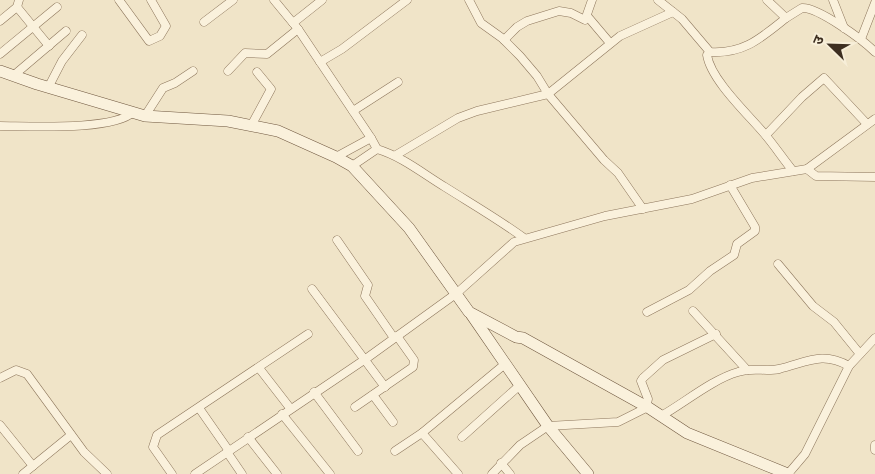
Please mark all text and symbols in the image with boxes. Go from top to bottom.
north arrow [805,20,855,70]
text: उ [807,32,828,47]

